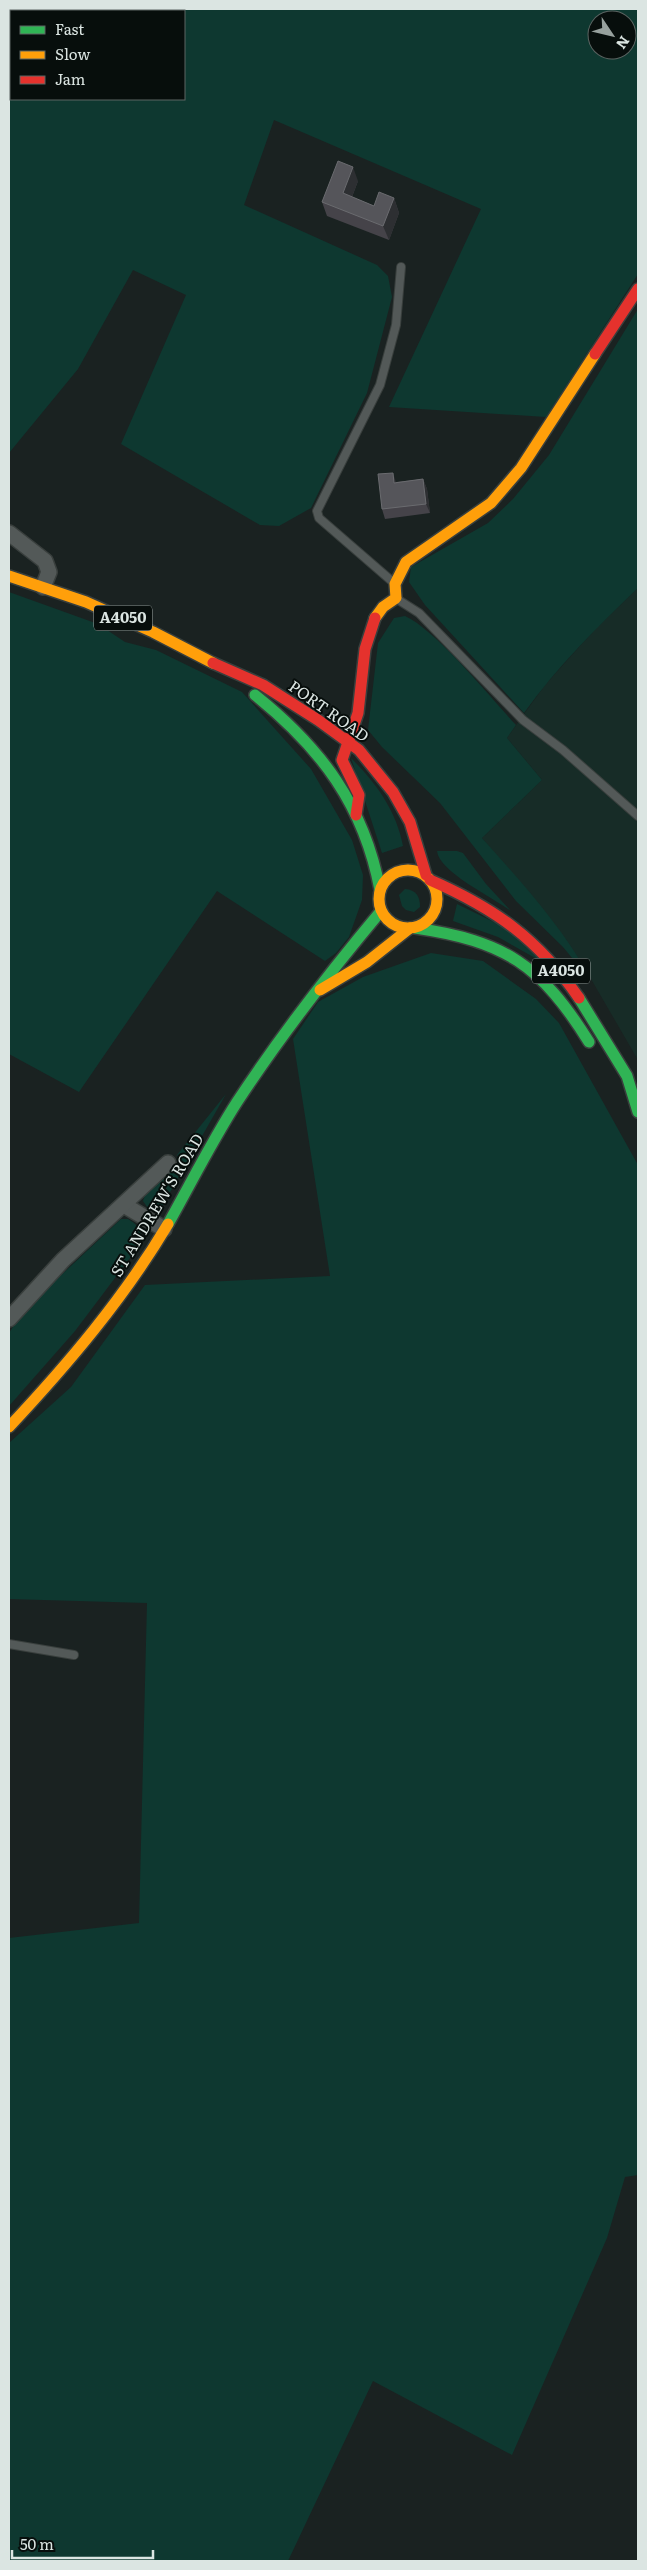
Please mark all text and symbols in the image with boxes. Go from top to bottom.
legend [10,10,185,100]
north arrow [587,10,637,60]
text: Fast [55,17,84,40]
text: N [612,32,635,54]
text: Slow [55,42,90,65]
text: Jam [55,67,86,90]
road number: A4050 [94,606,152,630]
street label: PORT ROAD [284,674,375,747]
road number: A4050 [532,958,590,984]
street label: ST ANDREW'S ROAD [104,1128,209,1281]
scale bar [12,2528,154,2560]
text: 50 m [20,2532,54,2555]

